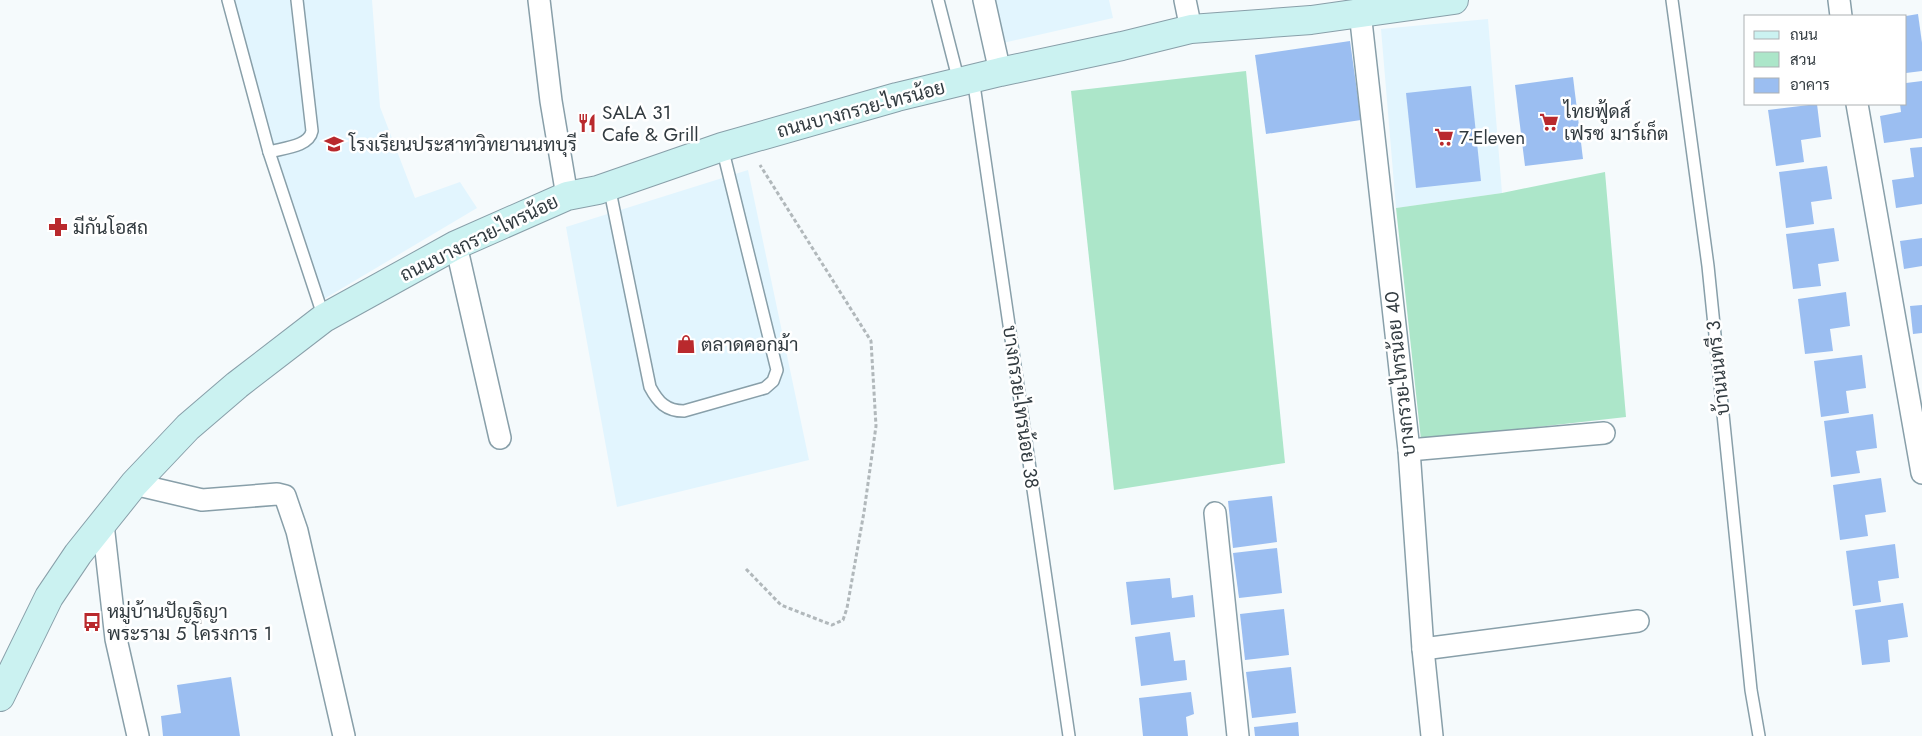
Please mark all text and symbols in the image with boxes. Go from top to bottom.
legend [1744,15,1907,105]
text: ถนน [1790,24,1818,46]
text: สวน [1790,49,1816,71]
street label: ถนนบางกรวย-ไทรน้อย [774,74,948,144]
text: อาคาร [1790,74,1830,96]
place label: ไทยฟู้ดส์ เฟรซ มาร์เก็ต [1562,98,1669,147]
place label: SALA 31 Cafe & Grill [602,99,699,148]
supermarket icon: ไทยฟู้ดส์ เฟรซ มาร์เก็ต [1538,111,1560,133]
restaurant icon: SALA 31 Cafe & Grill [576,112,598,134]
place label: 7-Eleven [1459,124,1525,151]
supermarket icon: 7-Eleven [1433,126,1455,148]
place label: โรงเรียนประสาทวิทยานนทบุรี [348,131,577,158]
school or university icon: โรงเรียนประสาทวิทยานนทบุรี [323,133,345,155]
street label: ถนนบางกรวย-ไทรน้อย [395,188,563,288]
place label: มีกันโอสถ [73,214,148,241]
pharmacy icon: มีกันโอสถ [47,216,69,238]
street label: บางกรวย-ไทรน้อย 40 [1378,290,1422,458]
street label: บ้านนนทรี 3 [1700,319,1736,417]
street label: บางกรวย-ไทรน้อย 38 [996,324,1046,490]
place label: ตลาดคอกม้า [701,331,798,358]
shop icon: ตลาดคอกม้า [675,333,697,355]
place label: หมู่บ้านปัญฐิญา พระราม 5 โครงการ 1 [107,598,272,647]
bus stop icon: หมู่บ้านปัญฐิญา พระราม 5 โครงการ 1 [81,611,103,633]

